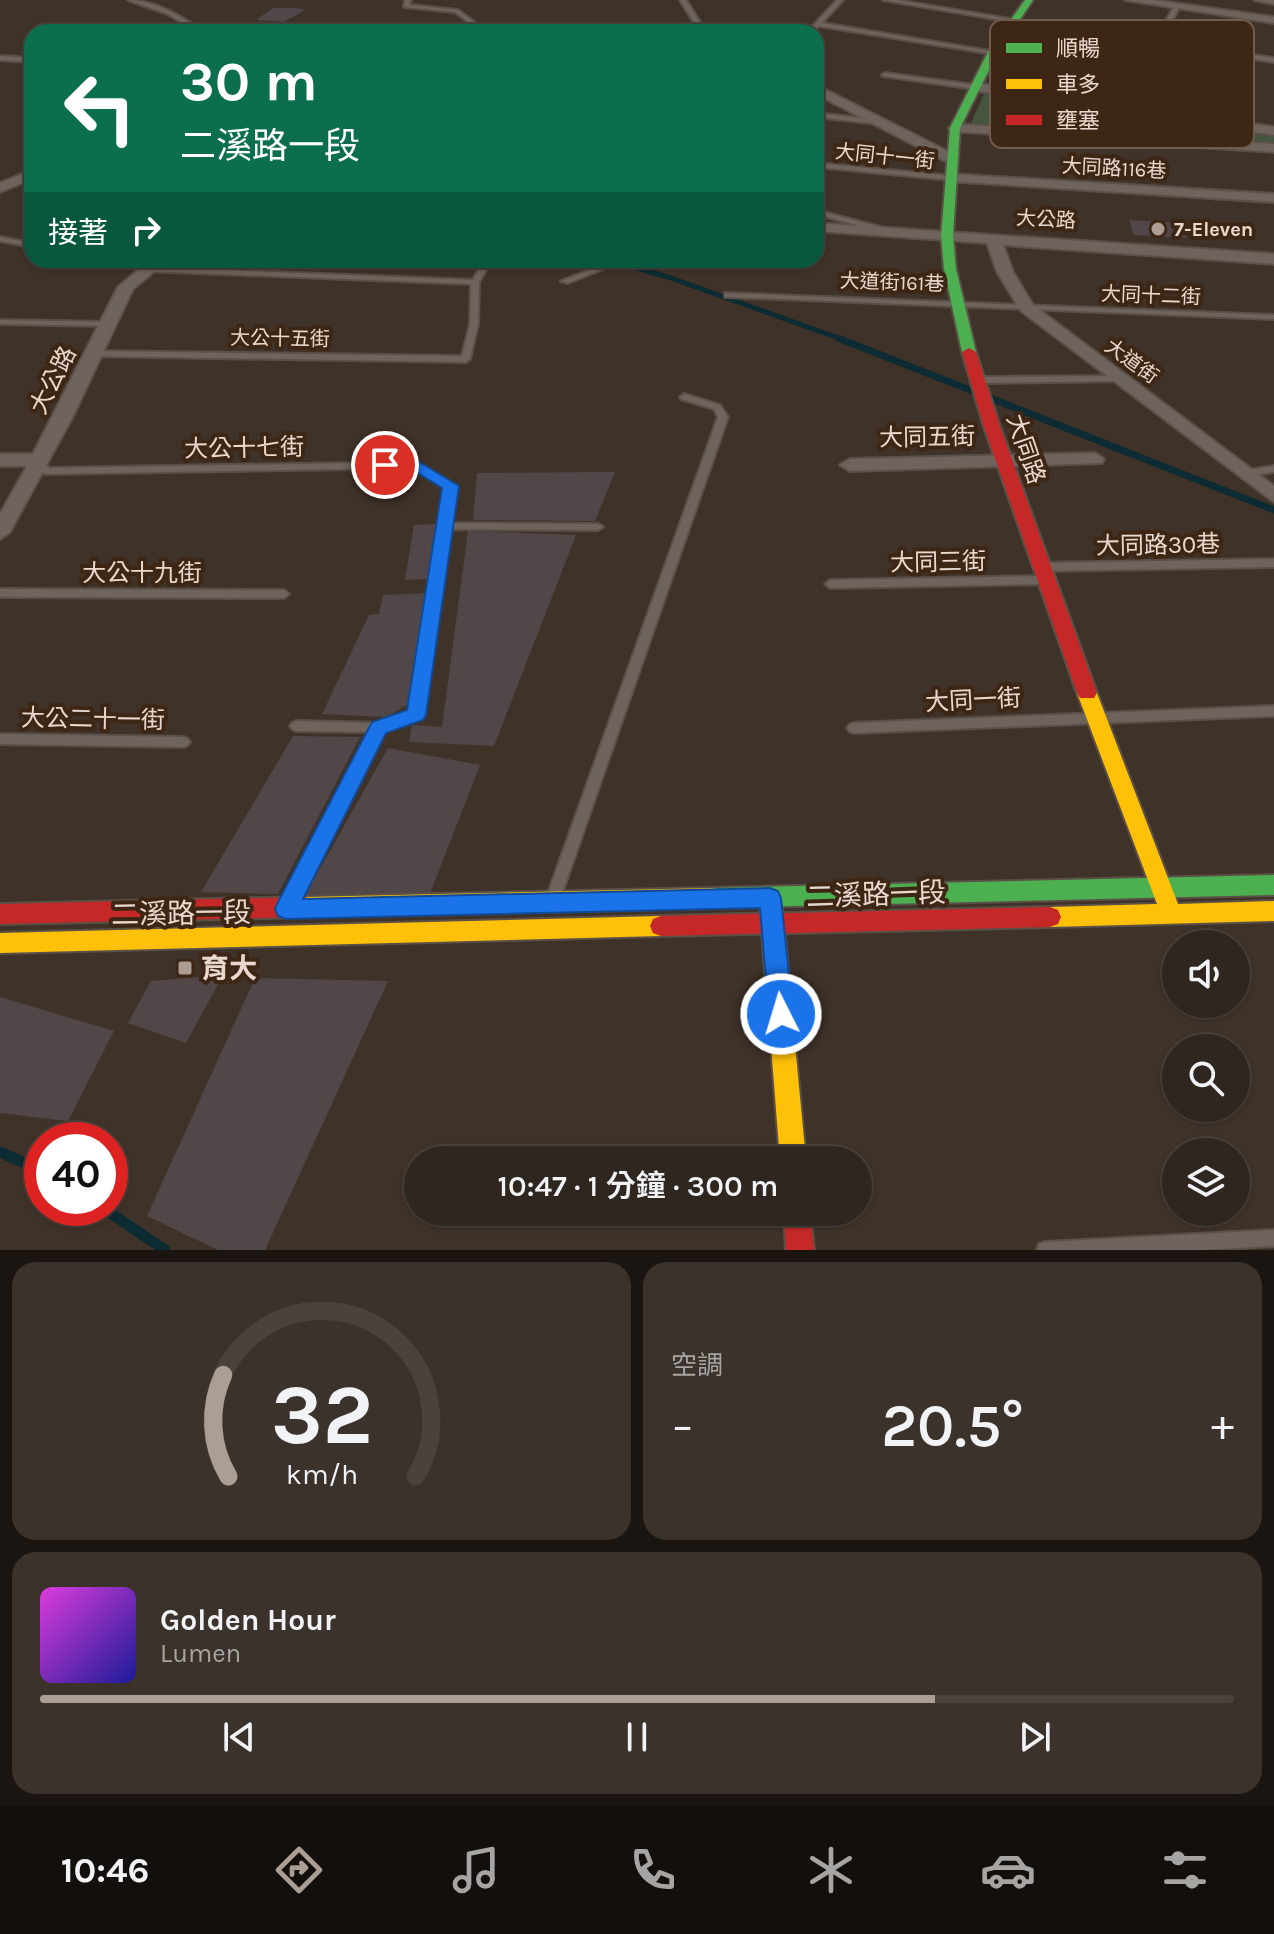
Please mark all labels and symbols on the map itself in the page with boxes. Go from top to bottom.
legend [990,20,1254,148]
text: 順暢 [1056,36,1100,62]
text: 車多 [1056,72,1100,98]
text: 壅塞 [1056,108,1100,134]
street label: 大同十一街 [834,140,936,173]
street label: 大同路116巷 [1061,154,1167,183]
street label: 大公路 [1015,206,1077,233]
place label: 7-Eleven [1174,218,1253,241]
marker: 7-Eleven [1149,220,1167,238]
street label: 大道街161巷 [839,269,945,296]
street label: 大同十二街 [1101,282,1201,309]
street label: 大公十五街 [230,326,330,351]
street label: 大道街 [1101,334,1163,388]
street label: 大公路 [24,342,82,418]
street label: 大同路 [1001,410,1051,488]
street label: 大同五街 [879,422,975,452]
pin [351,431,419,499]
street label: 大公十七街 [184,433,304,463]
street label: 大同路30巷 [1096,530,1220,560]
street label: 大同三街 [890,547,986,577]
street label: 大公十九街 [82,559,202,587]
street label: 大同一街 [924,684,1022,716]
street label: 大公二十一街 [21,704,165,734]
street label: 二溪路一段 [805,876,947,913]
street label: 二溪路一段 [111,896,251,931]
place label: 育大 [201,952,257,985]
marker: 育大 [176,959,194,977]
position arrow [739,972,823,1056]
speed limit sign: 40 [24,1122,128,1226]

